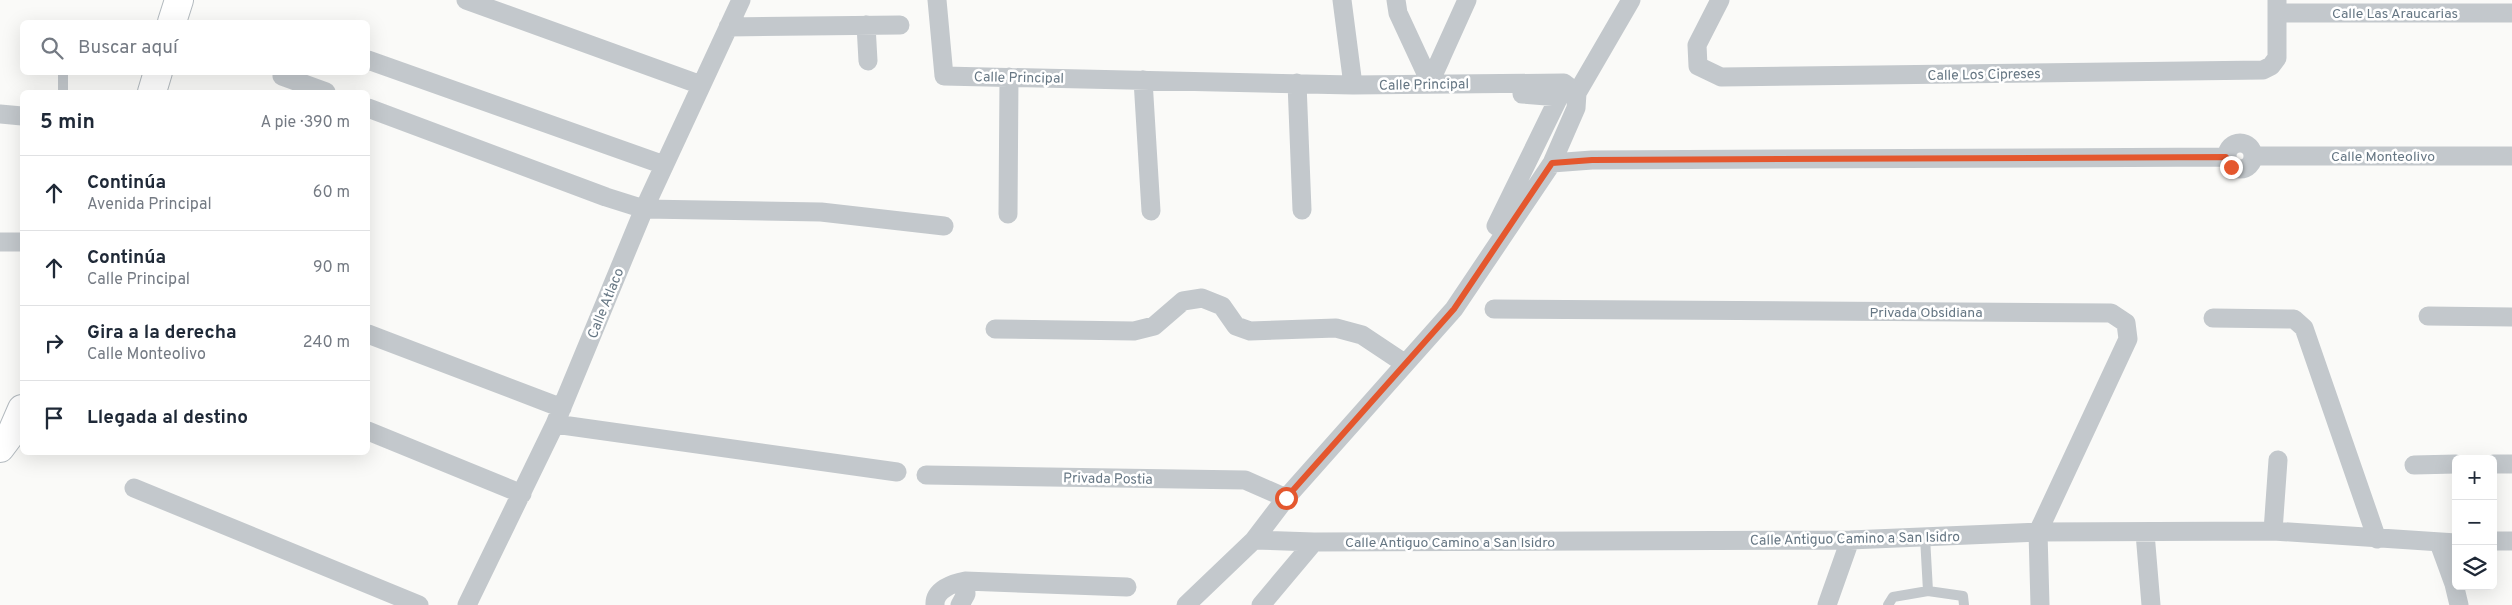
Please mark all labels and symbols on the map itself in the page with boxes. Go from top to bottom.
street label: Calle Las Araucarias [2332,6,2458,23]
street label: Calle Los Cipreses [1927,66,2041,85]
street label: Calle Principal [974,69,1064,88]
street label: Calle Principal [1379,76,1469,95]
street label: Calle Monteolivo [2331,149,2435,166]
route end [2220,156,2243,179]
street label: Calle Atlaco [585,266,628,341]
street label: Privada Obsidiana [1869,305,1983,322]
street label: Privada Postia [1063,470,1153,489]
route start [1275,487,1298,510]
street label: Calle Antiguo Camino a San Isidro [1750,529,1960,550]
street label: Calle Antiguo Camino a San Isidro [1345,535,1555,552]

